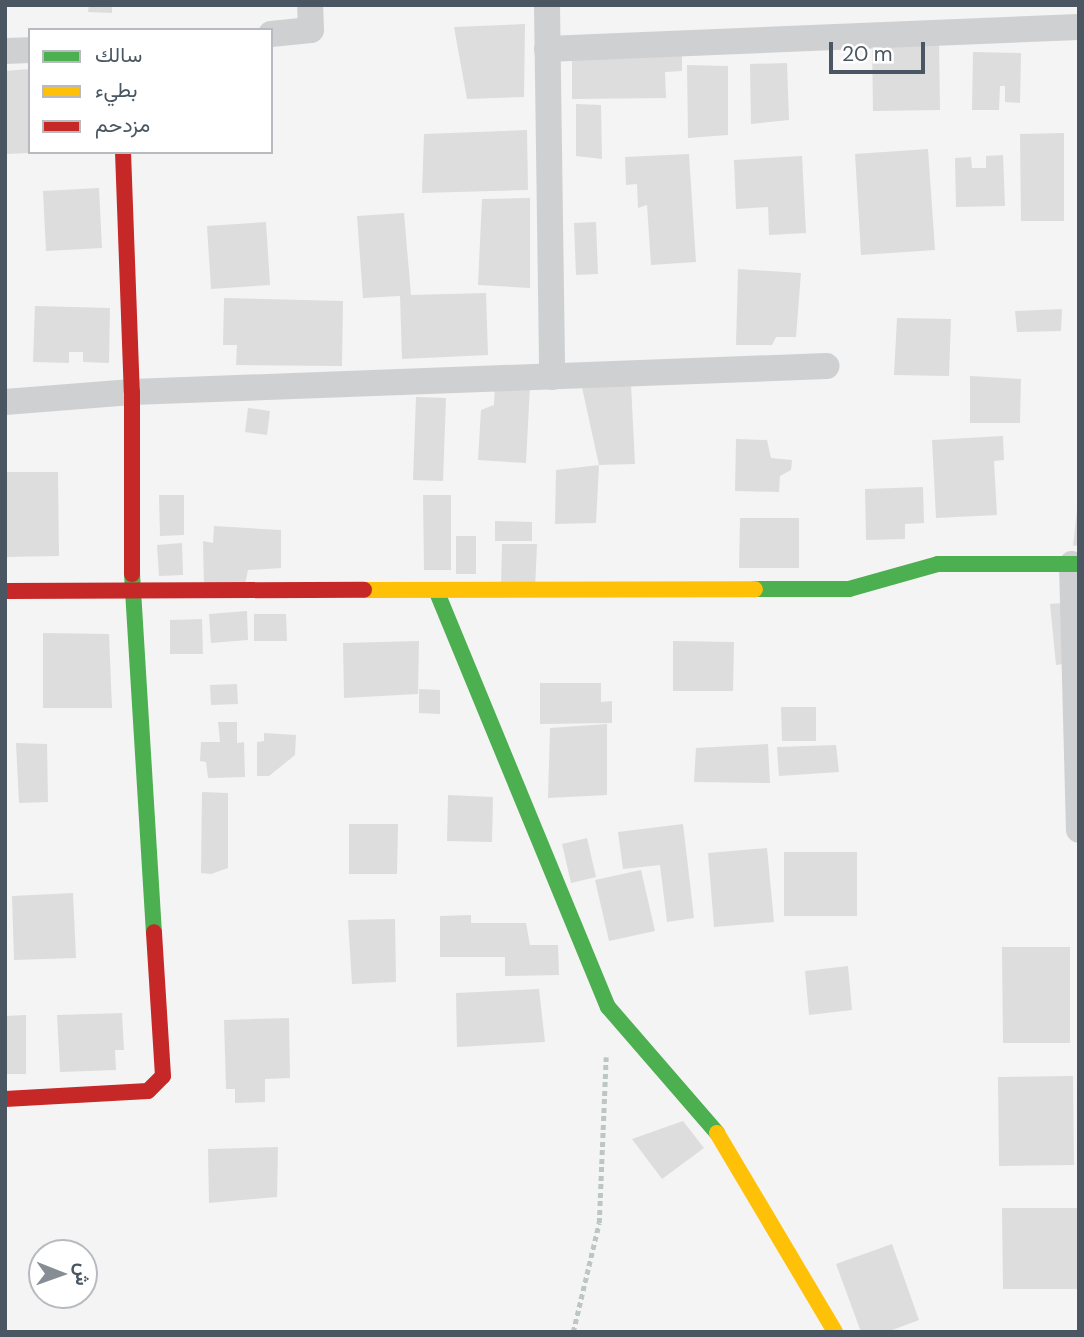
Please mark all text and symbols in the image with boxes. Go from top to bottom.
legend [28,28,273,154]
scale bar [832,28,928,72]
text: 20 m [842,40,893,68]
text: سالك [95,41,142,69]
text: بطيء [95,76,138,104]
text: مزدحم [95,111,150,139]
north arrow [28,1239,98,1309]
text: ش [70,1263,95,1286]

